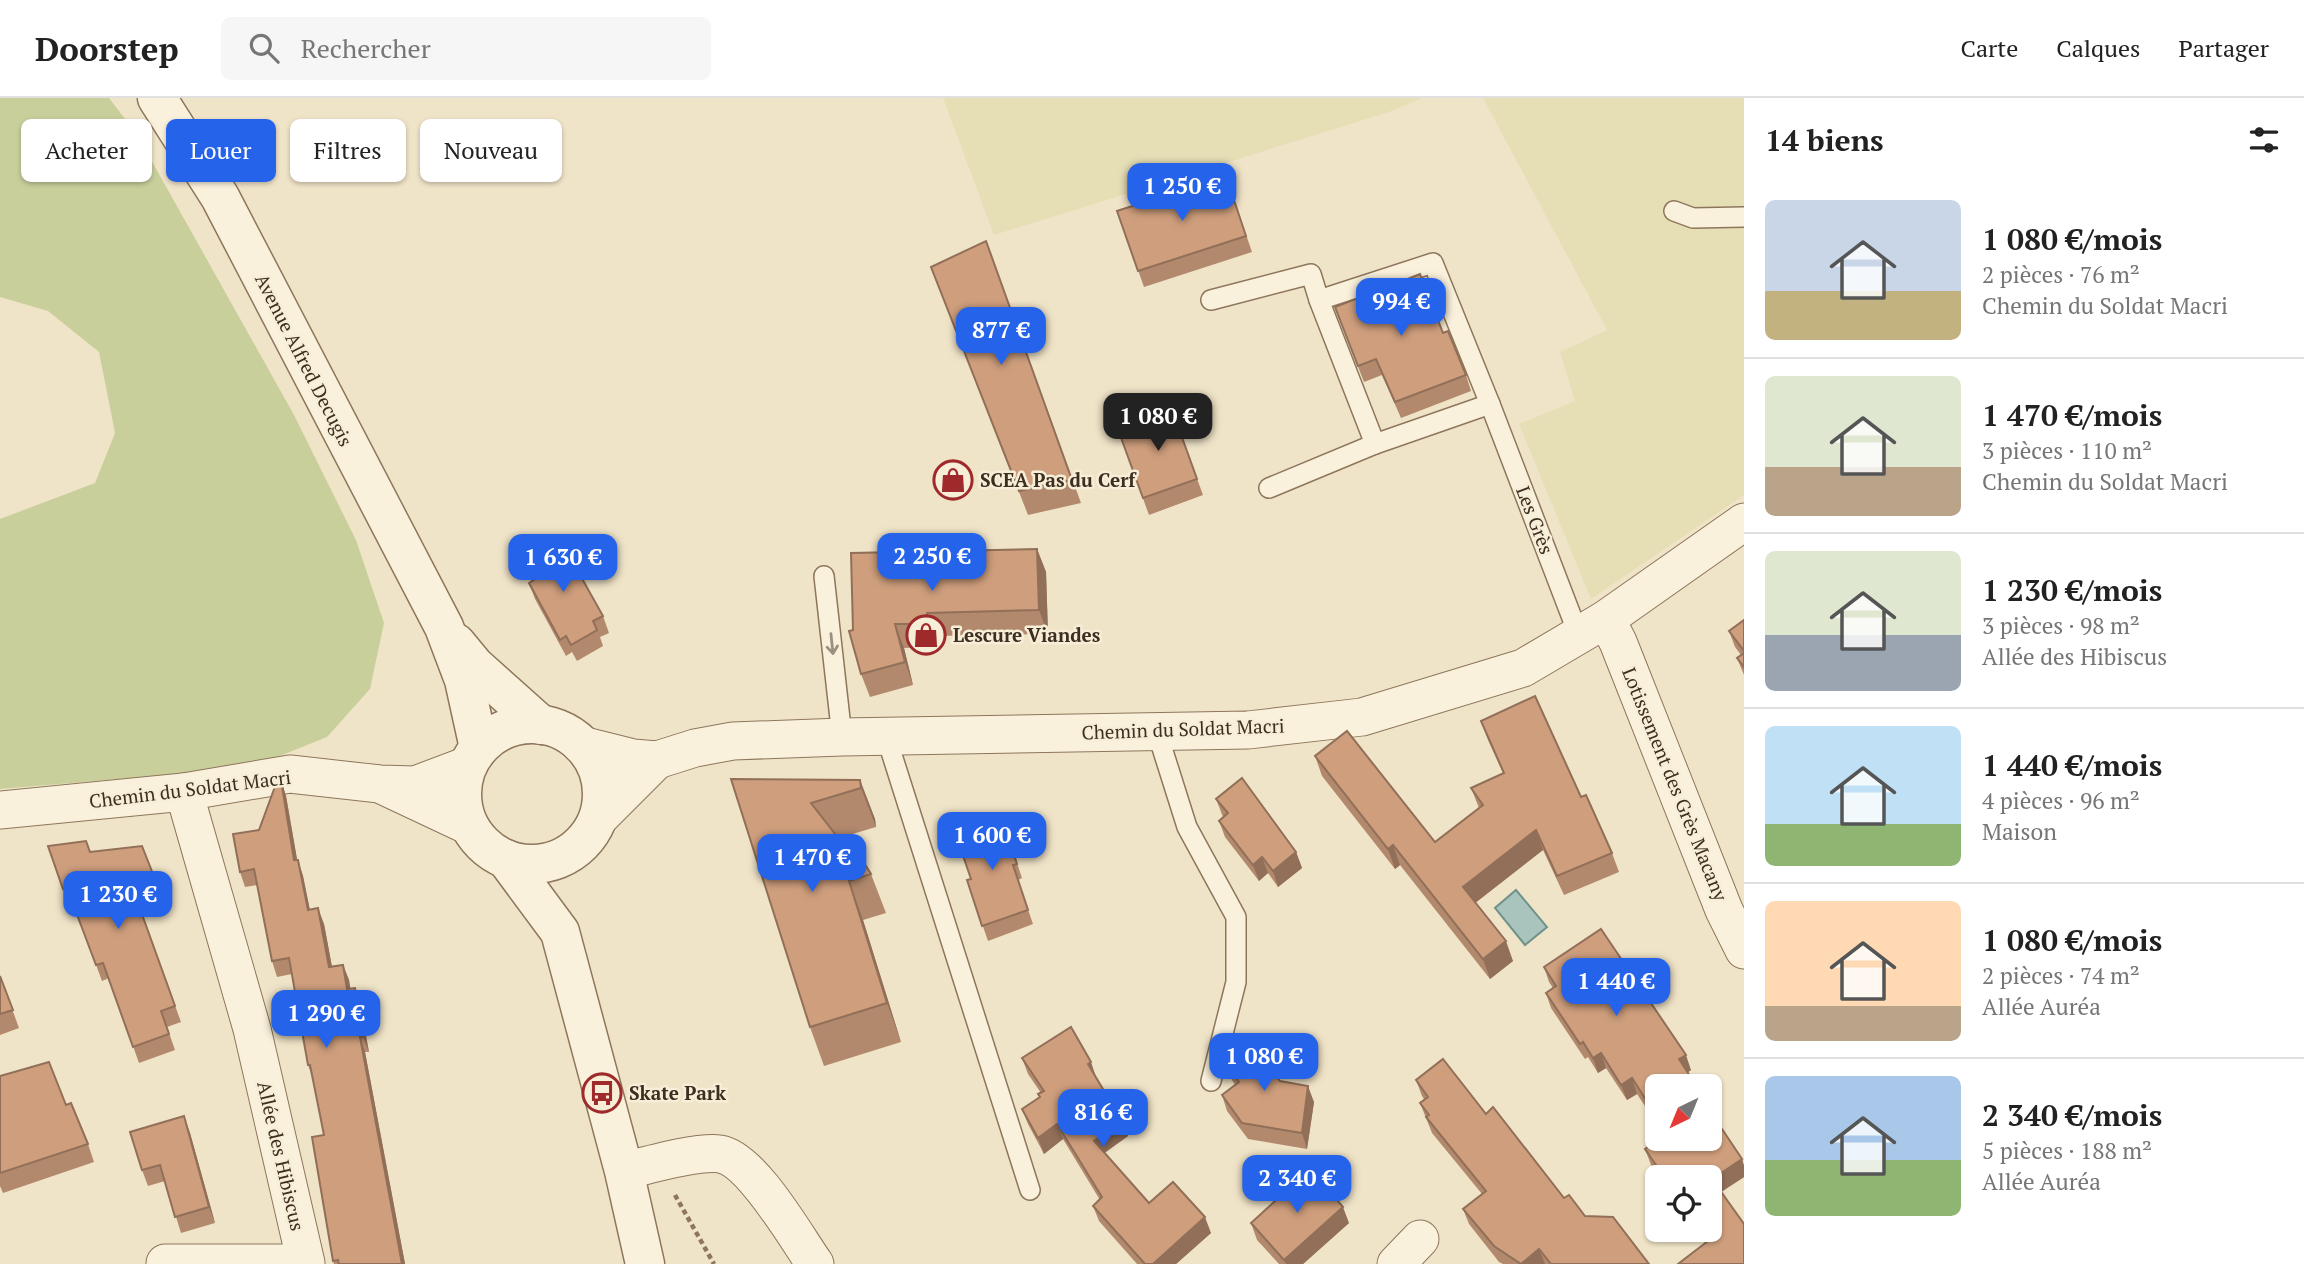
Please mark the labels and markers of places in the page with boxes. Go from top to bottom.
pin: 1 250 € [1117,164,1247,223]
pin: 994 € [1352,278,1450,338]
pin: 877 € [952,308,1050,367]
pin: 1 080 € [1093,394,1223,453]
shop icon: SCEA Pas du Cerf [932,459,974,501]
place label: SCEA Pas du Cerf [980,467,1137,492]
pin: 2 250 € [867,533,997,593]
pin: 1 630 € [498,534,628,594]
shop icon: Lescure Viandes [905,614,947,656]
place label: Lescure Viandes [953,622,1101,647]
pin: 1 600 € [927,812,1057,872]
pin: 1 470 € [747,834,877,894]
pin: 1 230 € [53,872,183,931]
pin: 1 440 € [1551,958,1681,1018]
pin: 1 290 € [261,990,391,1050]
pin: 1 080 € [1199,1034,1329,1093]
bus stop icon: Skate Park [581,1072,623,1114]
place label: Skate Park [629,1080,727,1105]
pin: 816 € [1054,1090,1152,1149]
pin: 2 340 € [1232,1156,1362,1215]

